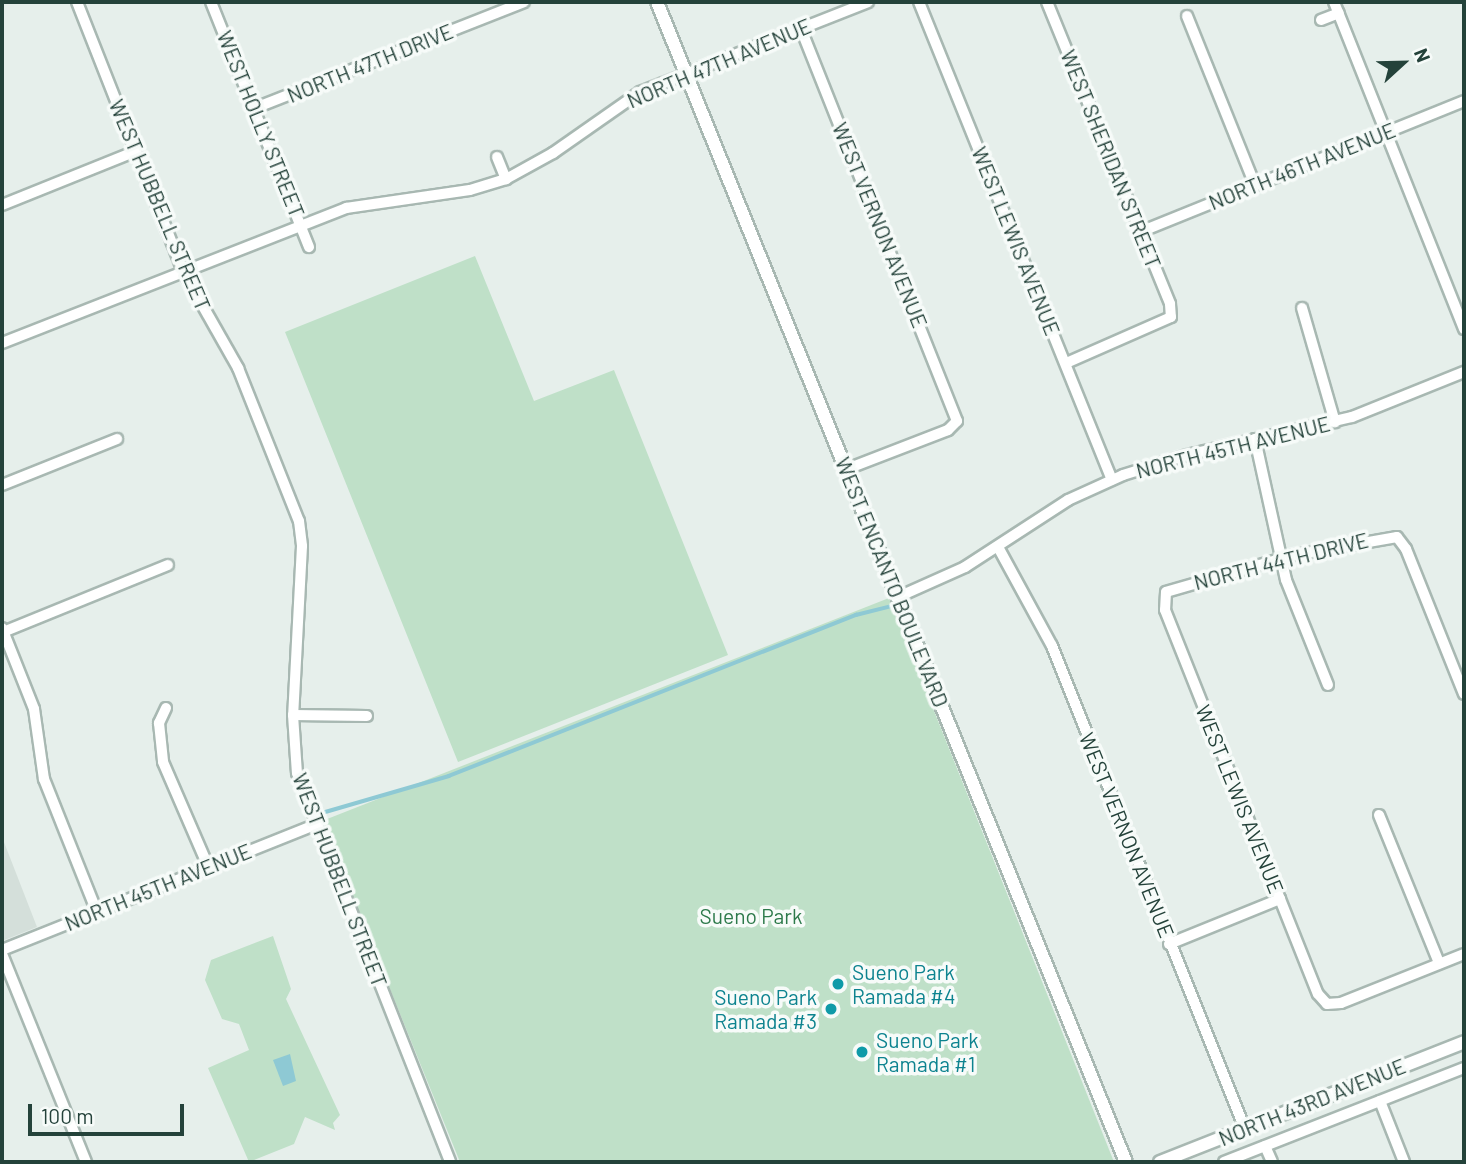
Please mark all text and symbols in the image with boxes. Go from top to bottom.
street label: NORTH 47TH AVENUE [623,13,815,113]
street label: NORTH 47TH DRIVE [283,18,457,108]
street label: WEST HOLLY STREET [212,27,310,221]
north arrow [1368,28,1438,98]
text: N [1410,45,1436,65]
street label: WEST SHERIDAN STREET [1056,46,1166,272]
street label: WEST HUBBELL STREET [104,95,216,315]
street label: NORTH 46TH AVENUE [1205,117,1399,215]
street label: WEST VERNON AVENUE [827,119,933,331]
street label: WEST LEWIS AVENUE [967,143,1065,339]
street label: NORTH 45TH AVENUE [1133,411,1333,483]
street label: WEST ENCANTO BOULEVARD [830,453,954,711]
street label: NORTH 44TH DRIVE [1191,527,1371,595]
street label: WEST LEWIS AVENUE [1191,701,1289,897]
street label: WEST VERNON AVENUE [1074,729,1180,941]
street label: WEST HUBBELL STREET [288,769,392,991]
street label: NORTH 45TH AVENUE [61,838,255,936]
park label: Sueno Park [700,903,802,929]
place label: Sueno Park Ramada #4 [852,959,955,1009]
marker: Sueno Park Ramada #4 [830,976,846,992]
place label: Sueno Park Ramada #3 [714,984,817,1034]
marker: Sueno Park Ramada #3 [823,1001,839,1017]
place label: Sueno Park Ramada #1 [876,1027,979,1077]
marker: Sueno Park Ramada #1 [854,1044,870,1060]
street label: NORTH 43RD AVENUE [1215,1053,1409,1151]
scale bar [32,1090,187,1134]
text: 100 m [41,1103,94,1128]

